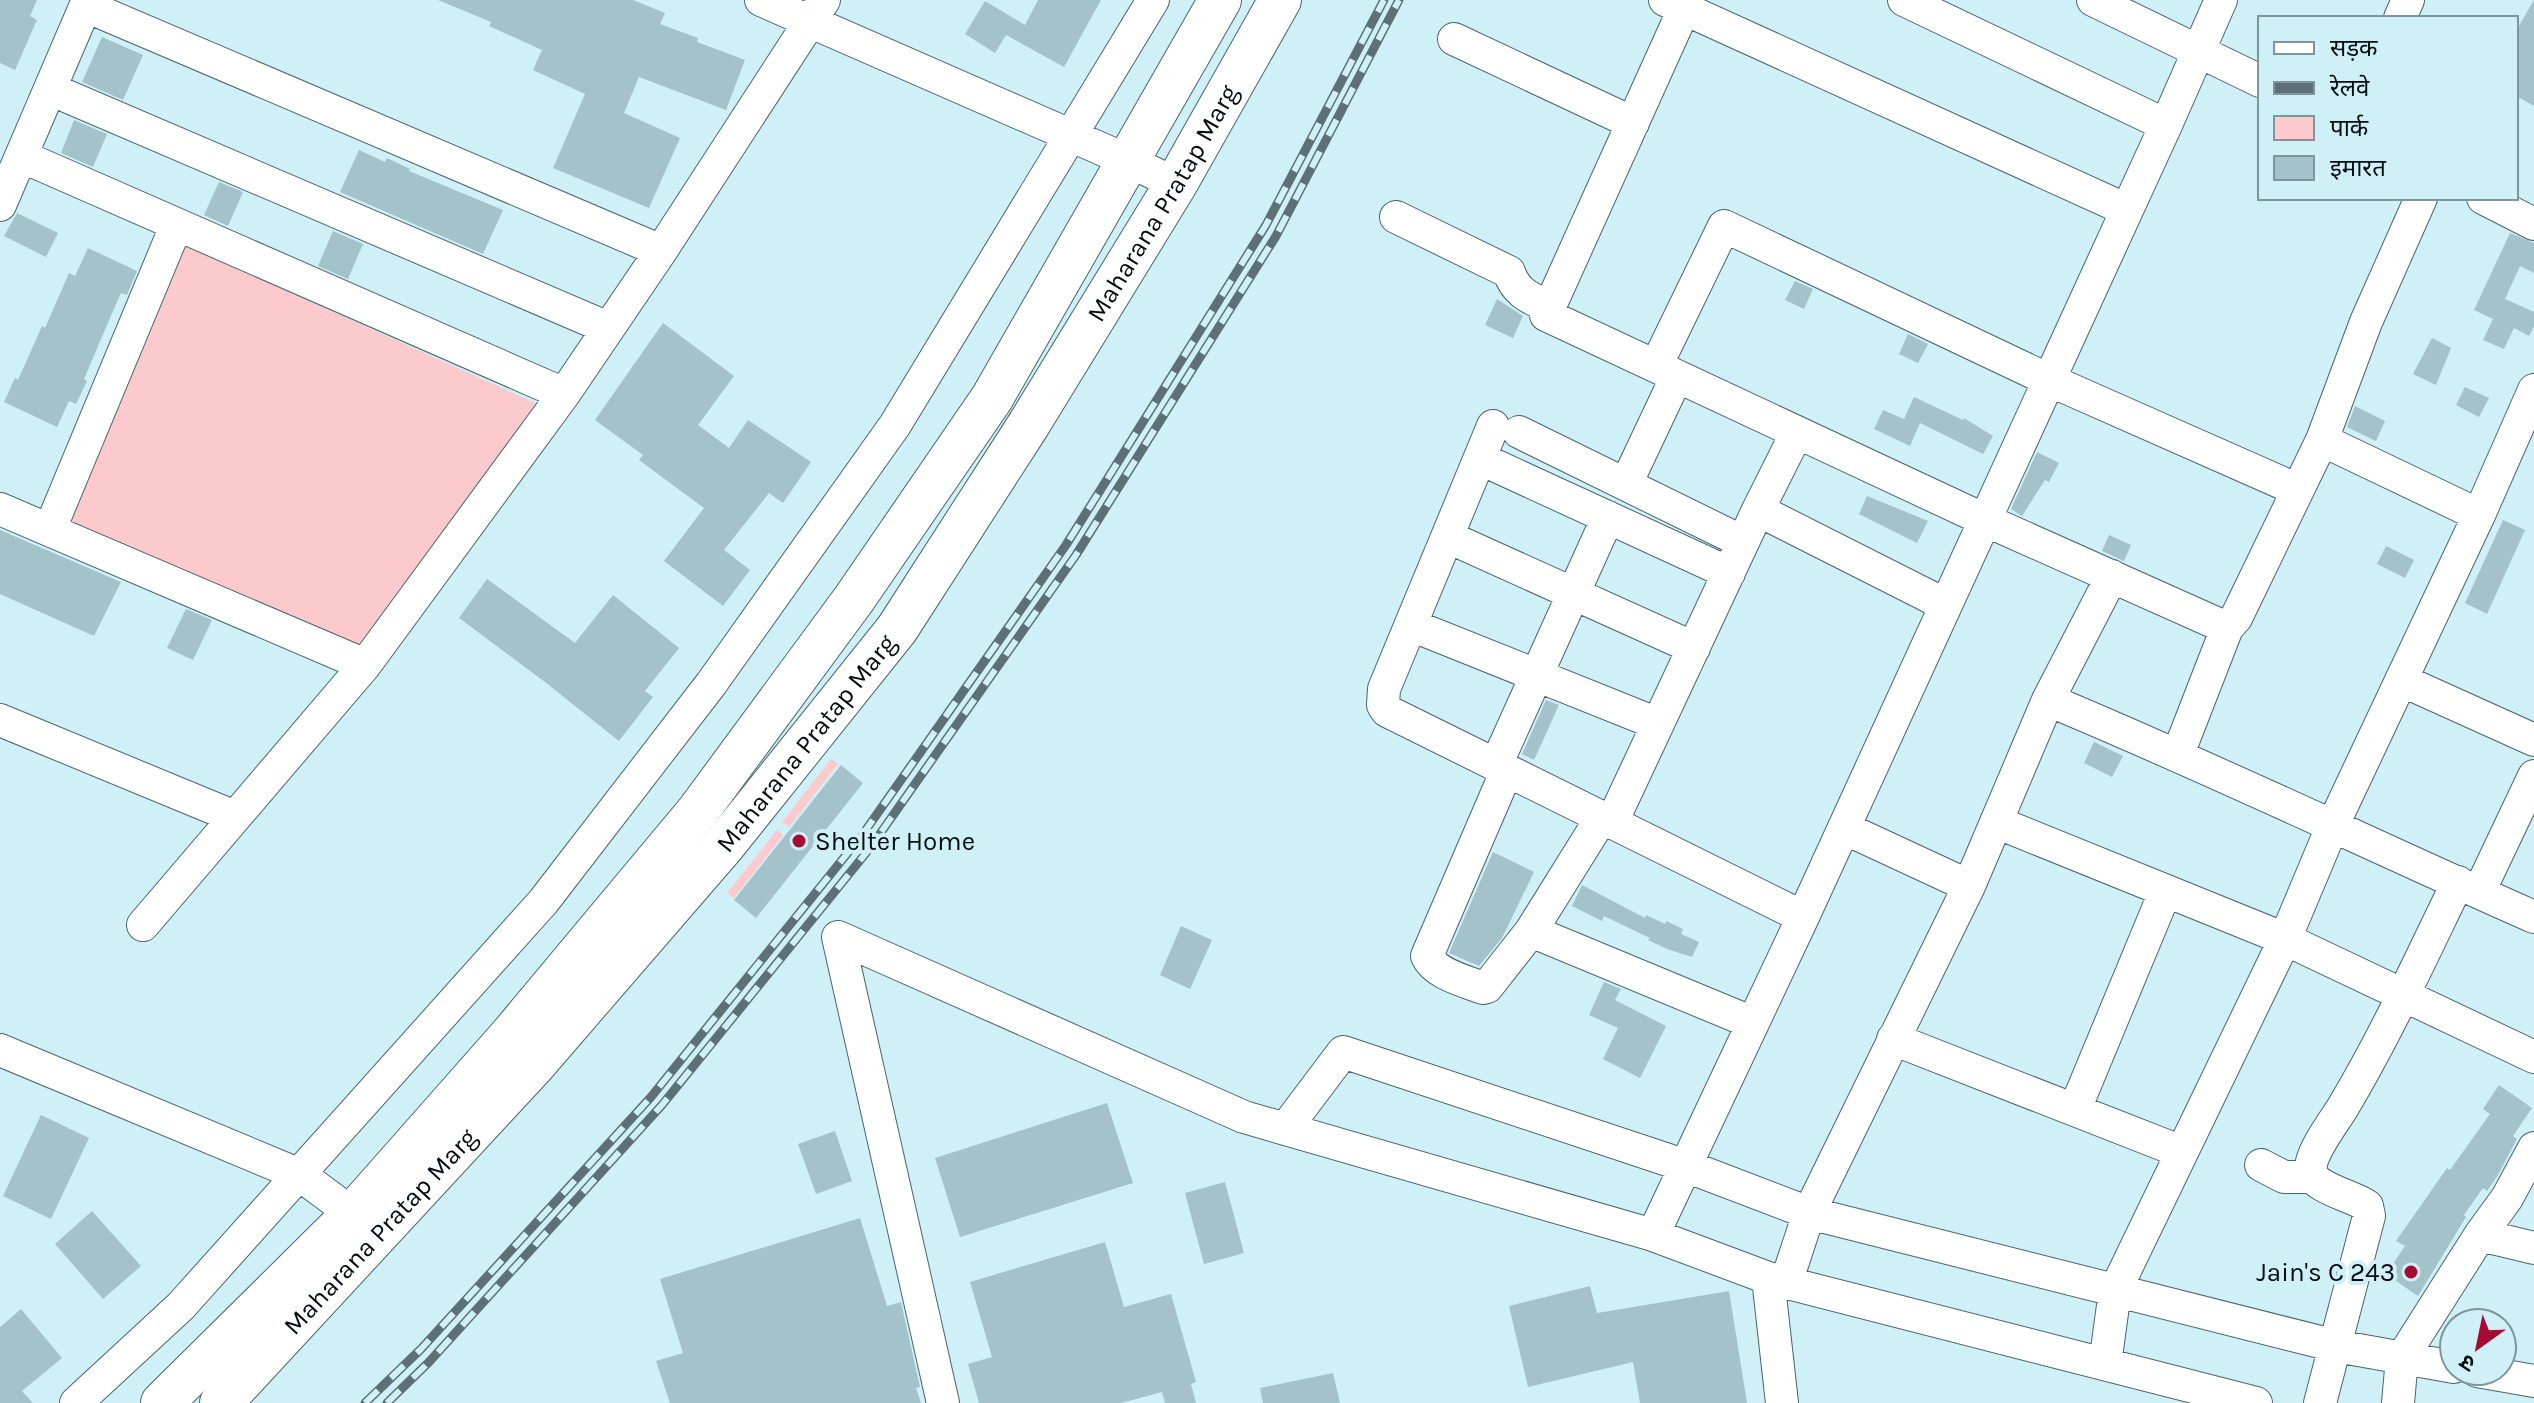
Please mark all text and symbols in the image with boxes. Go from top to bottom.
legend [2258,16,2518,200]
text: सड़क [2330,34,2378,62]
text: रेलवे [2329,74,2370,102]
street label: Maharana Pratap Marg [1080,79,1245,327]
text: पार्क [2330,114,2369,142]
text: इमारत [2330,154,2387,182]
street label: Maharana Pratap Marg [709,628,902,858]
place label: Shelter Home [815,826,975,857]
marker: Shelter Home [790,832,808,850]
street label: Maharana Pratap Marg [277,1121,483,1341]
place label: Jain's C 243 [2256,1257,2395,1288]
marker: Jain's C 243 [2402,1263,2420,1281]
north arrow [2438,1307,2518,1387]
text: उ [2454,1348,2480,1377]

